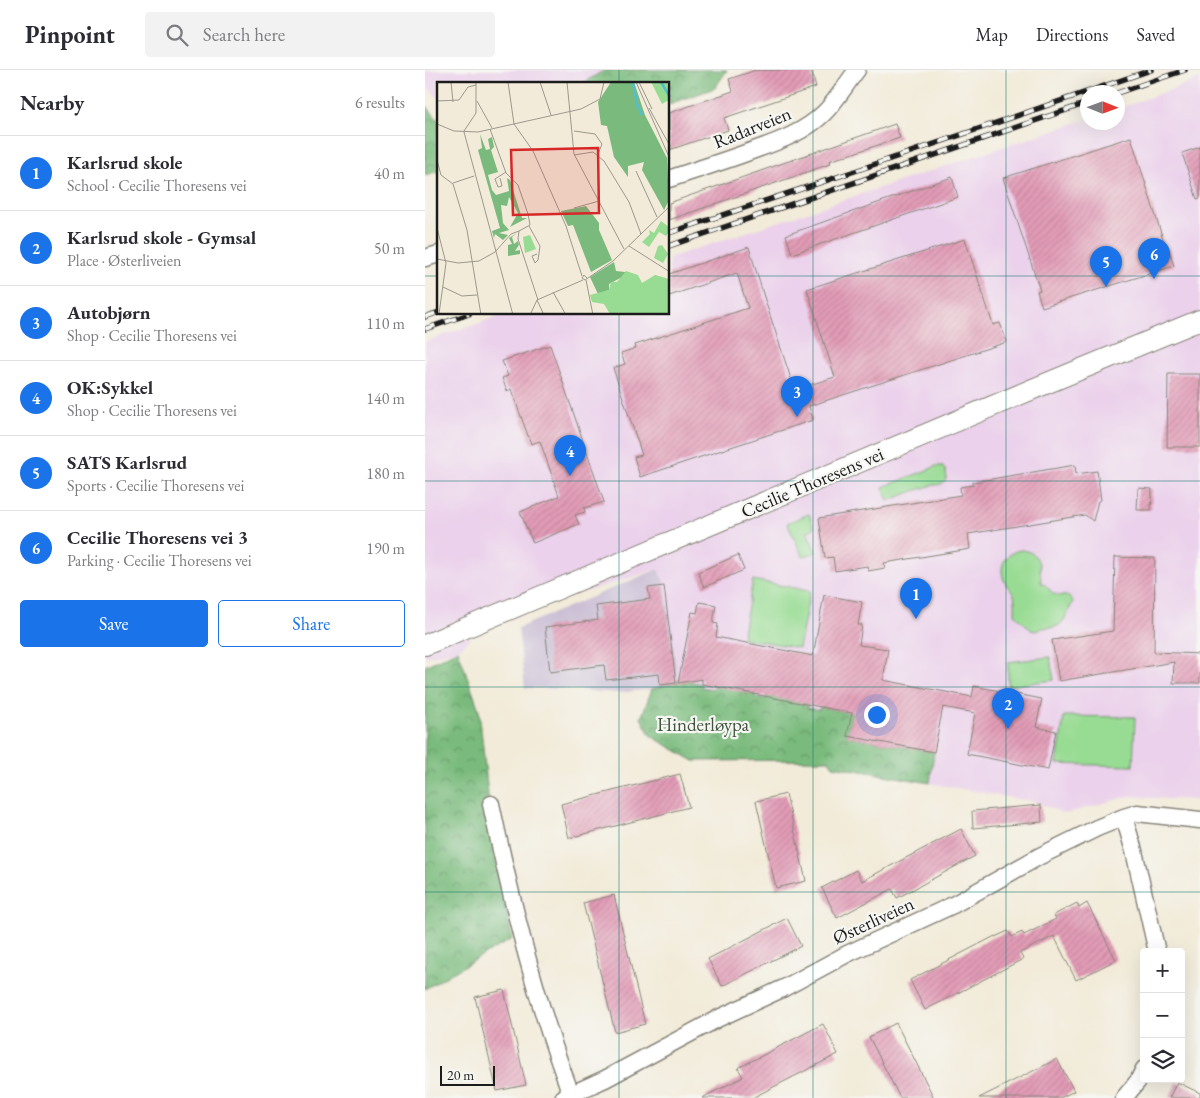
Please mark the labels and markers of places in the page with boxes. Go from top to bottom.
pin: 6 [1138,238,1170,279]
pin: 5 [1090,246,1122,287]
pin: 3 [781,376,813,417]
pin: 4 [554,435,586,476]
pin: 1 [900,578,932,619]
pin: 2 [992,688,1024,729]

